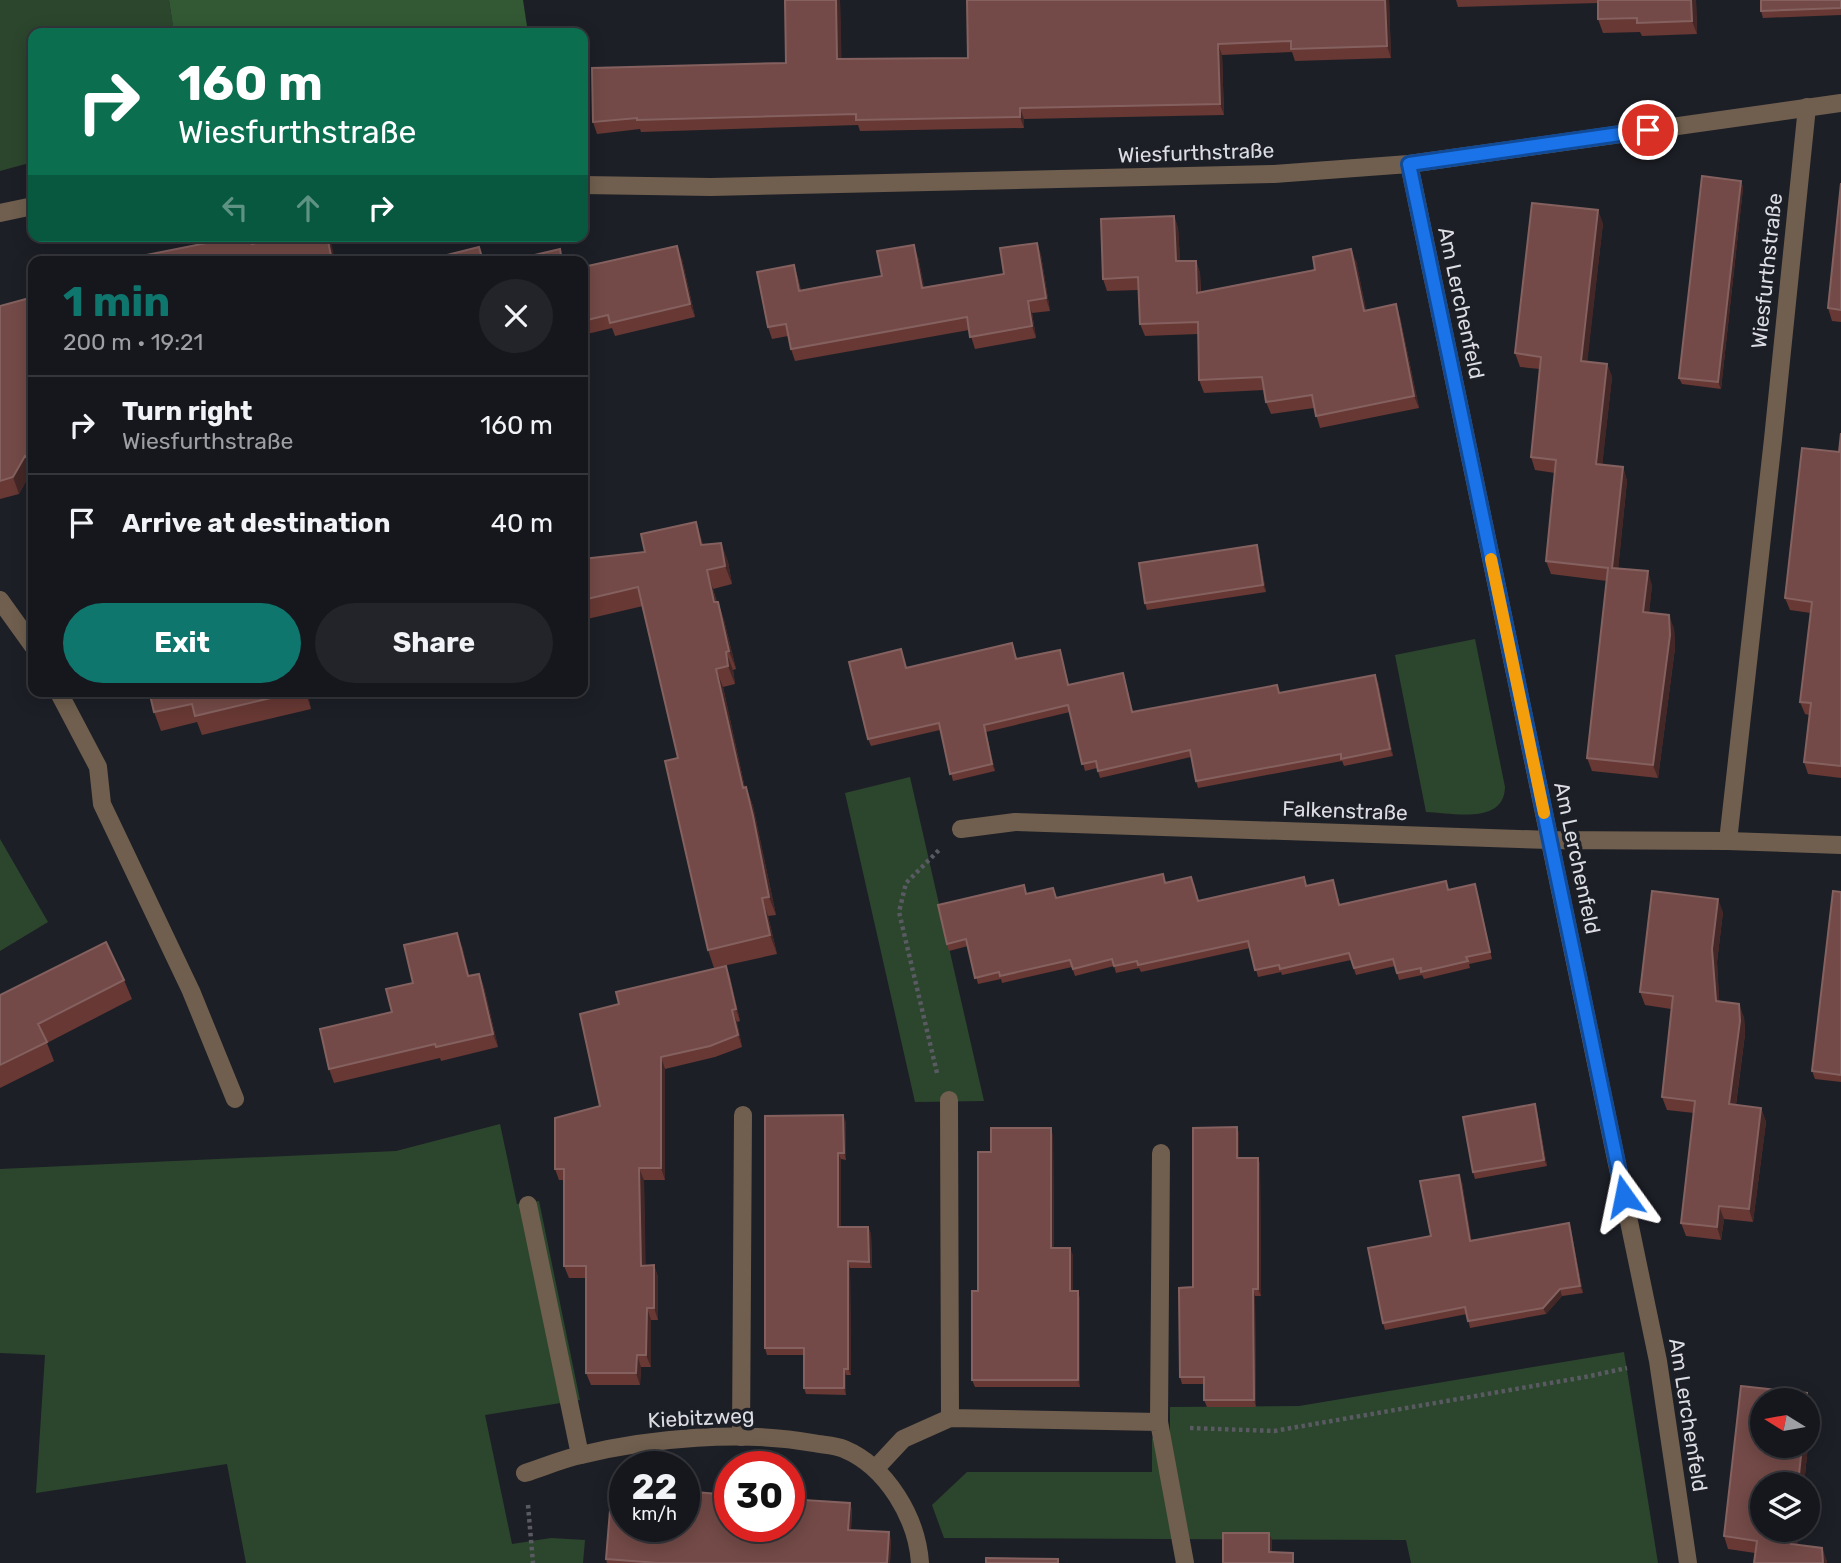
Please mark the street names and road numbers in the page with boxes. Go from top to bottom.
street label: Wiesfurthstraße [1117,137,1275,168]
street label: Wiesfurthstraße [1746,192,1787,350]
street label: Am Lerchenfeld [1433,225,1490,381]
street label: Am Lerchenfeld [1549,780,1606,936]
street label: Falkenstraße [1282,796,1408,825]
street label: Am Lerchenfeld [1664,1336,1713,1493]
street label: Kiebitzweg [647,1402,755,1433]

